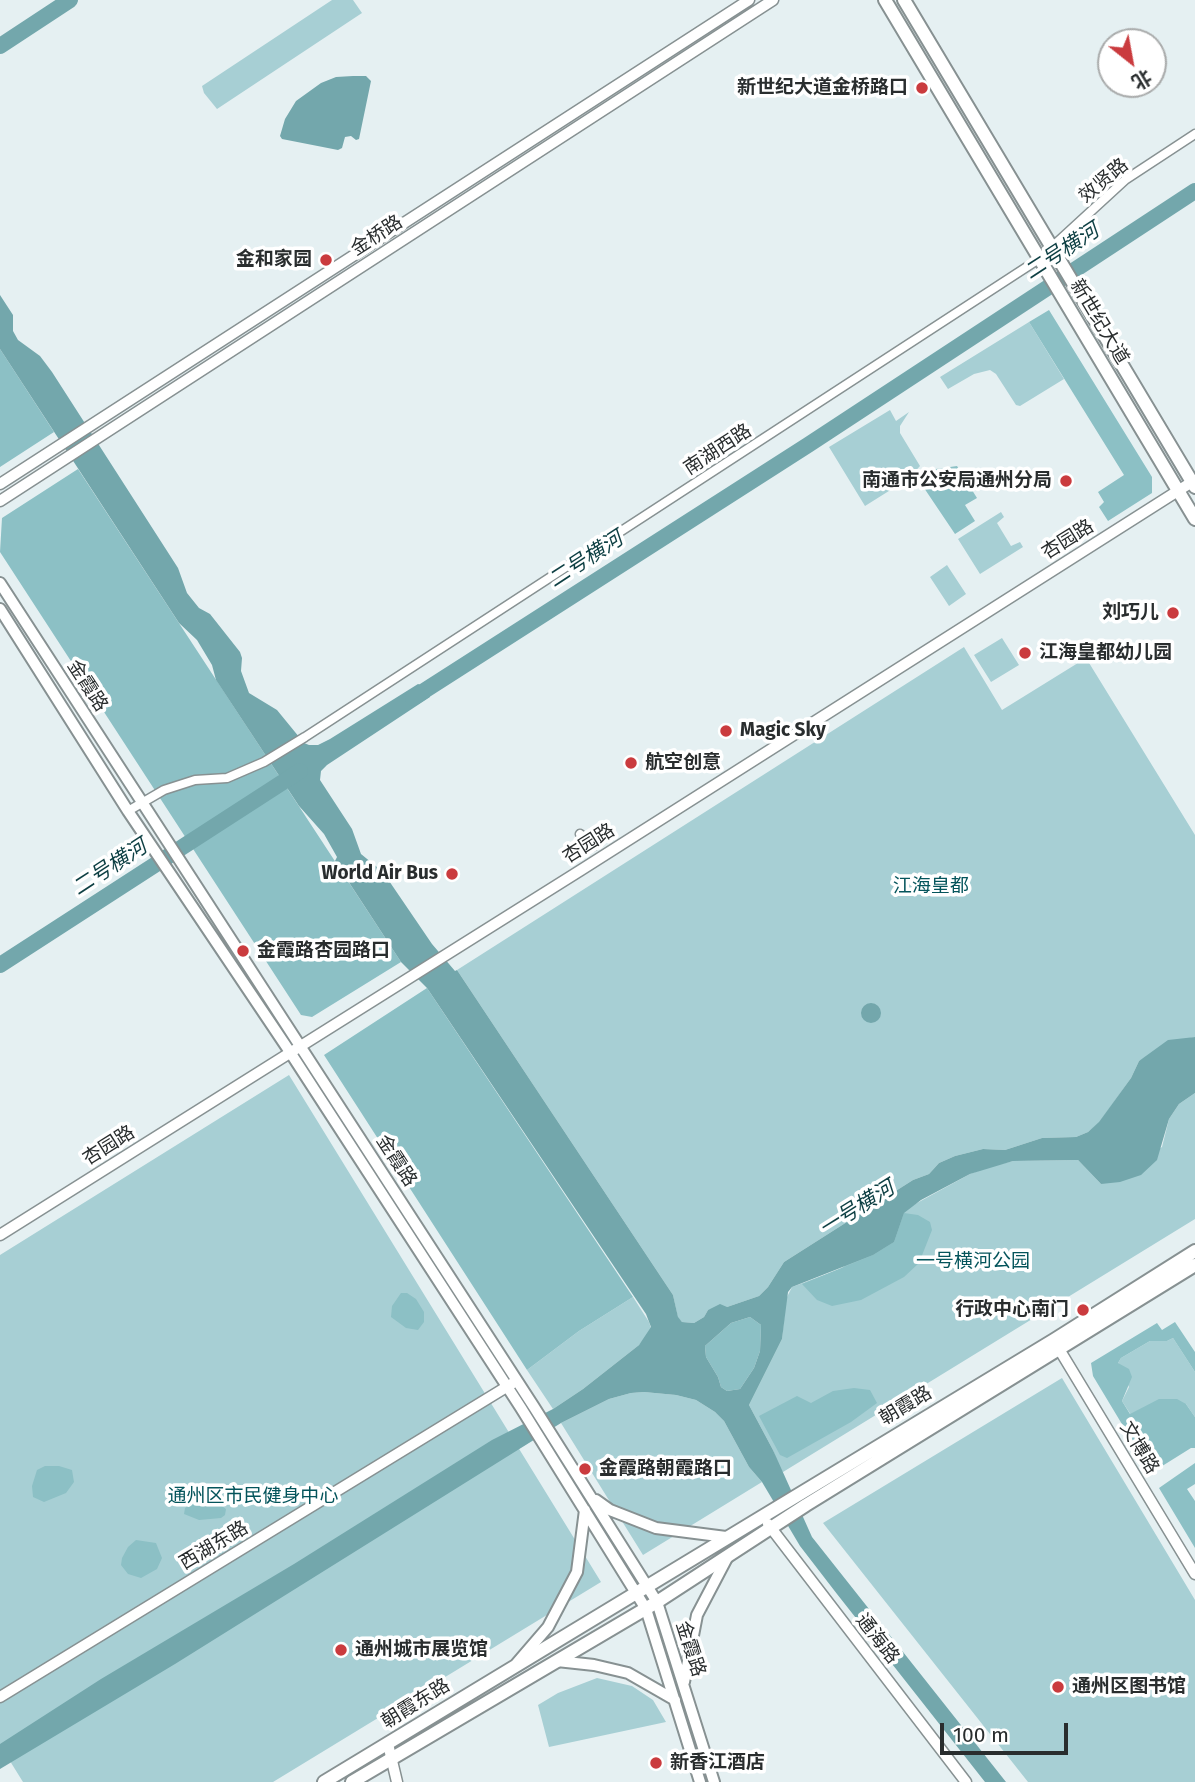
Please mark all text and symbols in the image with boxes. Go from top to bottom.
north arrow [1097,28,1167,98]
text: 北 [1128,65,1156,94]
place label: 新世纪大道金桥路口 [737,77,908,99]
marker: 新世纪大道金桥路口 [914,80,930,96]
street label: 效贤路 [1075,154,1133,208]
street label: 金桥路 [347,211,407,261]
water label: 二号横河 [1020,219,1104,285]
place label: 金和家园 [236,249,312,271]
marker: 金和家园 [318,252,334,268]
street label: 新世纪大道 [1065,275,1133,369]
street label: 南湖西路 [680,420,756,480]
place label: 南通市公安局通州分局 [862,470,1052,492]
marker: 南通市公安局通州分局 [1058,473,1074,489]
street label: 杏园路 [1038,515,1098,565]
water label: 二号横河 [544,527,628,593]
place label: 刘巧儿 [1102,602,1159,624]
marker: 刘巧儿 [1165,605,1181,621]
place label: 江海皇都幼儿园 [1039,642,1172,664]
marker: 江海皇都幼儿园 [1017,645,1033,661]
street label: 金霞路 [62,656,112,716]
place label: Magic Sky [740,720,826,742]
marker: Magic Sky [718,723,734,739]
place label: 航空创意 [645,752,721,774]
marker: 航空创意 [623,755,639,771]
street label: 杏园路 [559,819,619,869]
water label: 二号横河 [68,835,152,901]
place label: World Air Bus [321,863,438,885]
marker: World Air Bus [444,866,460,882]
park label: 江海皇都 [893,876,969,898]
place label: 金霞路杏园路口 [257,940,390,962]
marker: 金霞路杏园路口 [235,943,251,959]
street label: 杏园路 [79,1121,139,1171]
street label: 金霞路 [371,1131,421,1191]
water label: 一号横河 [815,1176,899,1242]
park label: 一号横河公园 [916,1251,1030,1273]
place label: 行政中心南门 [955,1299,1069,1321]
marker: 行政中心南门 [1075,1302,1091,1318]
street label: 朝霞路 [876,1382,936,1430]
street label: 文博路 [1115,1418,1163,1478]
place label: 金霞路朝霞路口 [599,1458,732,1480]
marker: 金霞路朝霞路口 [577,1461,593,1477]
park label: 通州区市民健身中心 [168,1486,338,1508]
street label: 西湖东路 [176,1517,252,1575]
street label: 通海路 [850,1610,904,1668]
street label: 金霞路 [670,1618,710,1680]
place label: 通州城市展览馆 [355,1639,488,1661]
marker: 通州城市展览馆 [333,1642,349,1658]
street label: 朝霞东路 [378,1674,454,1734]
place label: 通州区图书馆 [1072,1676,1186,1698]
marker: 通州区图书馆 [1050,1679,1066,1695]
scale bar [943,1708,1071,1752]
text: 100 m [953,1722,1009,1748]
place label: 新香江酒店 [670,1752,765,1774]
marker: 新香江酒店 [648,1755,664,1771]

